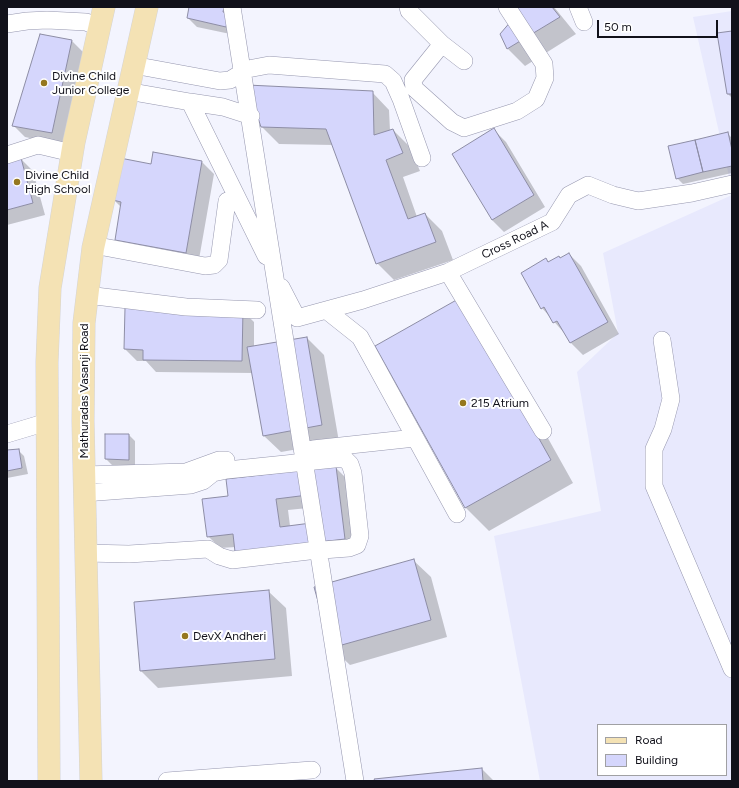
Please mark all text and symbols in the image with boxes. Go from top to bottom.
scale bar [599,12,720,38]
text: 50 m [604,20,632,34]
place label: Divine Child Junior College [52,69,129,97]
marker: Divine Child Junior College [39,78,49,88]
place label: Divine Child High School [25,168,91,196]
marker: Divine Child High School [12,177,22,187]
street label: Cross Road A [479,218,551,262]
street label: Mathuradas Vasanji Road [77,323,91,459]
place label: 215 Atrium [471,396,529,410]
marker: 215 Atrium [458,398,468,408]
place label: DevX Andheri [193,629,266,643]
marker: DevX Andheri [180,631,190,641]
legend [597,724,727,776]
text: Road [635,733,663,747]
text: Building [635,753,678,767]

